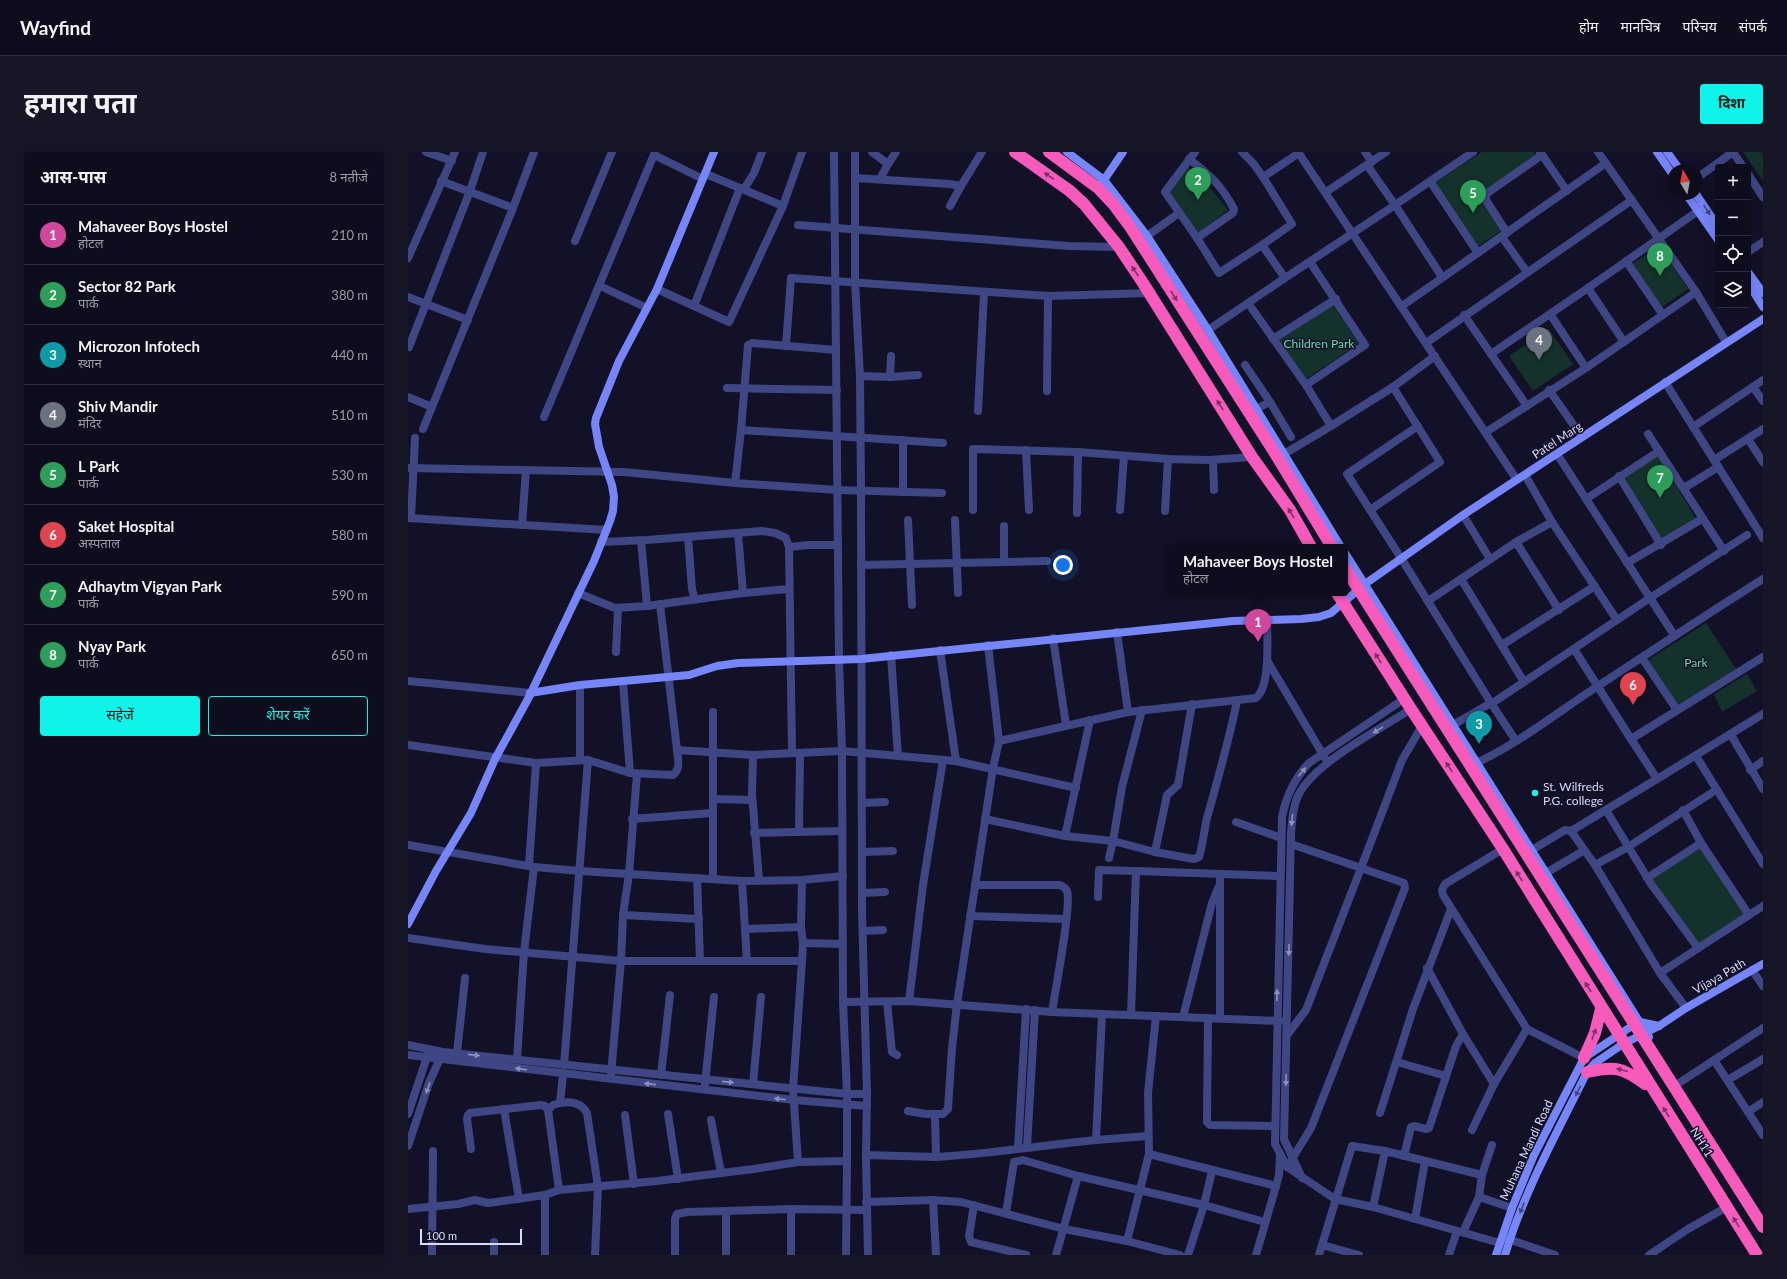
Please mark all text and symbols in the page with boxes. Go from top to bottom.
text: Wayfind [20,16,91,39]
text: होम [1579,18,1598,35]
text: मानचित्र [1620,18,1661,35]
text: परिचय [1683,18,1717,35]
text: संपर्क [1739,18,1767,35]
button: दिशा [1700,84,1763,124]
text: हमारा पता [24,85,137,119]
north arrow [1667,164,1703,200]
map controls [1715,164,1751,308]
button: + [1715,164,1751,200]
text: आस-पास [40,166,106,187]
pin: 2 [1185,167,1211,200]
text: 8 नतीजे [329,169,368,185]
one-way arrow [1044,172,1054,180]
pin: 5 [1460,180,1486,213]
button: − [1715,200,1751,236]
one-way arrow [1703,205,1711,216]
text: Mahaveer Boys Hostel [78,217,228,235]
text: 1 [49,227,57,243]
text: 210 m [331,227,368,243]
text: होटल [78,235,104,251]
button: locate [1715,236,1751,272]
pin: 8 [1647,243,1673,276]
one-way arrow [1132,265,1139,277]
button: layers [1715,272,1751,308]
text: Sector 82 Park [78,277,176,295]
text: 2 [49,287,57,303]
text: 380 m [331,287,368,303]
one-way arrow [1170,291,1178,301]
text: पार्क [78,295,99,311]
pin: 4 [1526,327,1552,360]
park label: Children Park [1284,336,1355,351]
text: Microzon Infotech [78,337,200,355]
text: 3 [49,347,57,363]
text: 440 m [331,347,368,363]
text: स्थान [78,355,102,371]
text: Shiv Mandir [78,397,158,415]
one-way arrow [1216,400,1224,410]
text: 4 [49,407,57,423]
text: 510 m [331,407,368,423]
text: मंदिर [78,415,101,431]
street label: Patel Marg [1529,418,1585,462]
text: L Park [78,457,119,475]
pin: 7 [1647,465,1673,498]
text: 5 [49,467,57,483]
text: 530 m [331,467,368,483]
text: पार्क [78,475,99,491]
one-way arrow [1288,507,1295,519]
text: Saket Hospital [78,517,174,535]
text: 6 [49,527,57,543]
text: 580 m [331,527,368,543]
text: अस्पताल [78,535,120,551]
popup [1168,544,1348,596]
text: Mahaveer Boys Hostel [1183,552,1333,570]
your location [1053,555,1073,575]
text: होटल [1183,570,1209,586]
text: Adhaytm Vigyan Park [78,577,222,595]
text: 7 [49,587,57,603]
text: 590 m [331,587,368,603]
text: पार्क [78,595,99,611]
pin: 1 [1245,609,1271,642]
text: Nyay Park [78,637,146,655]
text: 8 [49,647,57,663]
text: 650 m [331,647,368,663]
one-way arrow [1375,652,1382,664]
text: पार्क [78,655,99,671]
park label: Park [1684,655,1709,670]
pin: 6 [1620,672,1646,705]
button: सहेजें [40,696,200,736]
button: शेयर करें [208,696,368,736]
pin: 3 [1466,711,1492,744]
one-way arrow [1373,726,1383,734]
one-way arrow [1445,762,1453,772]
one-way arrow [1297,766,1306,777]
place label: St. Wilfreds P.G. college [1543,779,1604,808]
marker: St. Wilfreds P.G. college [1530,788,1540,798]
one-way arrow [1289,814,1296,826]
one-way arrow [1516,870,1523,882]
one-way arrow [1286,944,1292,957]
street label: Vijaya Path [1690,955,1748,997]
one-way arrow [1584,982,1592,992]
one-way arrow [1274,988,1280,1001]
one-way arrow [1591,1027,1597,1039]
one-way arrow [468,1052,480,1058]
one-way arrow [515,1066,527,1072]
one-way arrow [1615,1067,1627,1073]
one-way arrow [1283,1074,1289,1087]
one-way arrow [722,1078,735,1085]
one-way arrow [644,1080,656,1087]
one-way arrow [424,1082,430,1094]
one-way arrow [1575,1085,1581,1096]
one-way arrow [774,1095,786,1102]
street label: Muhana Mandi Road [1496,1097,1556,1203]
one-way arrow [1663,1106,1670,1118]
street label: NH11 [1687,1124,1717,1160]
one-way arrow [1519,1203,1525,1215]
one-way arrow [1732,1217,1740,1227]
scale bar [420,1227,522,1246]
text: 100 m [426,1229,457,1242]

